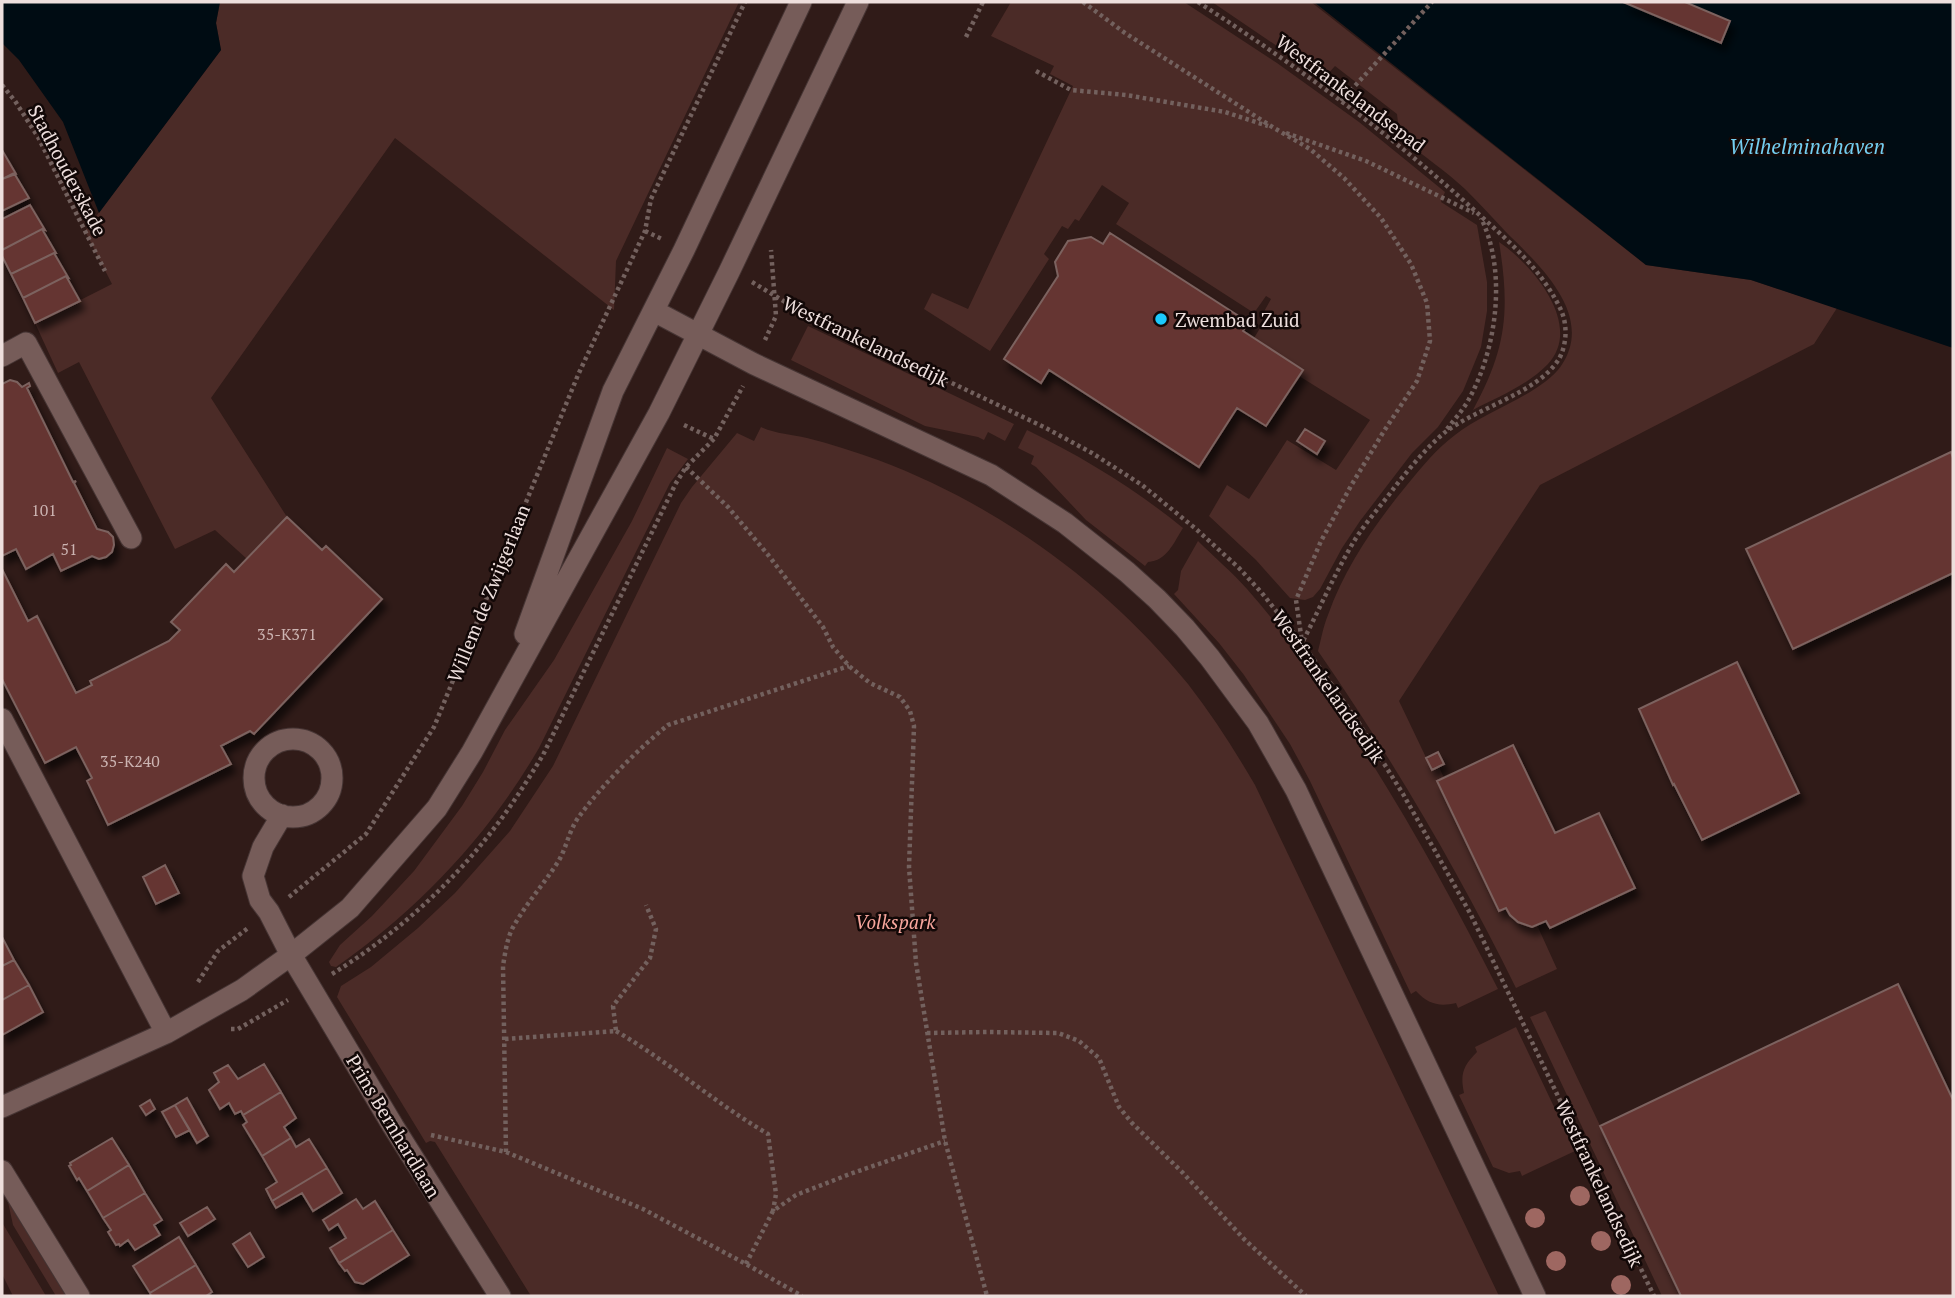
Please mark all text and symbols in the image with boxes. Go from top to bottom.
street label: Westfrankelandsepad [1271,29,1431,158]
street label: Stadhouderskade [23,100,113,240]
water label: Wilhelminahaven [1729,132,1885,160]
street label: Westfrankelandsedijk [779,290,953,392]
place label: Zwembad Zuid [1175,307,1300,332]
marker: Zwembad Zuid [1153,311,1169,327]
house number: 101 [31,499,57,521]
street label: Willem de Zwijgerlaan [441,500,535,686]
house number: 51 [60,538,78,560]
street label: Westfrankelandsedijk [1267,604,1391,768]
house number: 35-K371 [257,623,317,645]
house number: 35-K240 [100,750,160,772]
park label: Volkspark [855,909,936,934]
street label: Prins Bernhardlaan [341,1050,447,1202]
street label: Westfrankelandsedijk [1550,1095,1650,1271]

